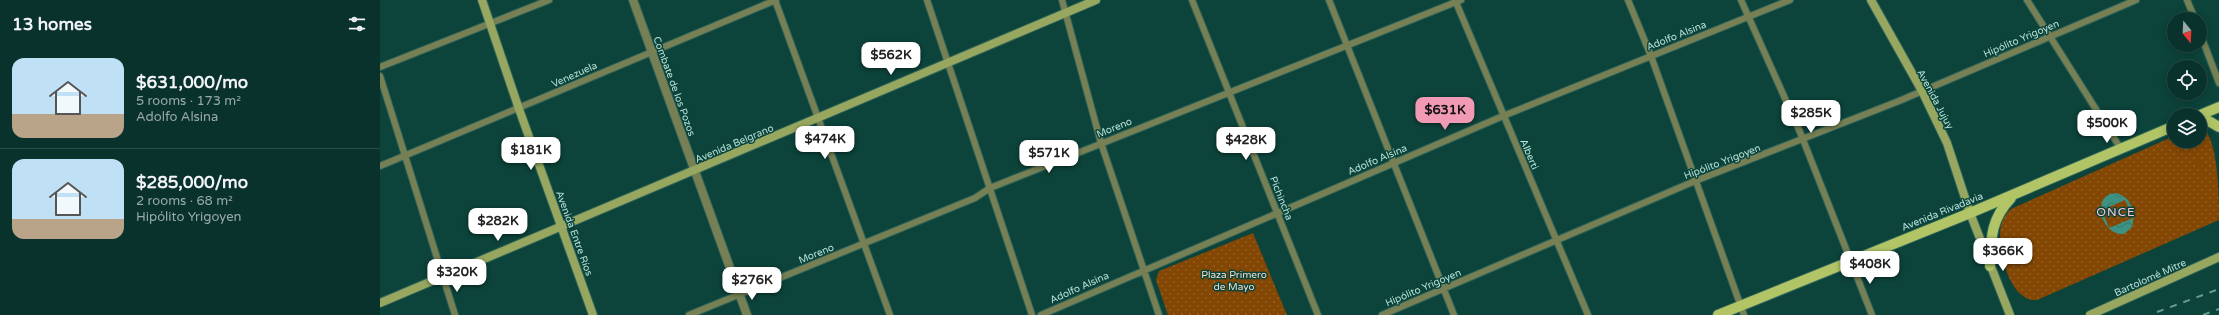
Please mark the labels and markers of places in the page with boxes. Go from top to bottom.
pin: $562K [863,42,919,76]
pin: $631K [1417,97,1473,131]
pin: $285K [1783,100,1839,134]
pin: $500K [2079,110,2135,144]
pin: $474K [797,126,853,160]
pin: $428K [1218,127,1274,161]
pin: $181K [503,137,559,171]
pin: $571K [1021,140,1077,174]
pin: $282K [470,208,526,242]
pin: $366K [1975,238,2031,272]
pin: $408K [1842,251,1898,285]
pin: $320K [429,259,485,293]
pin: $276K [724,267,780,301]

